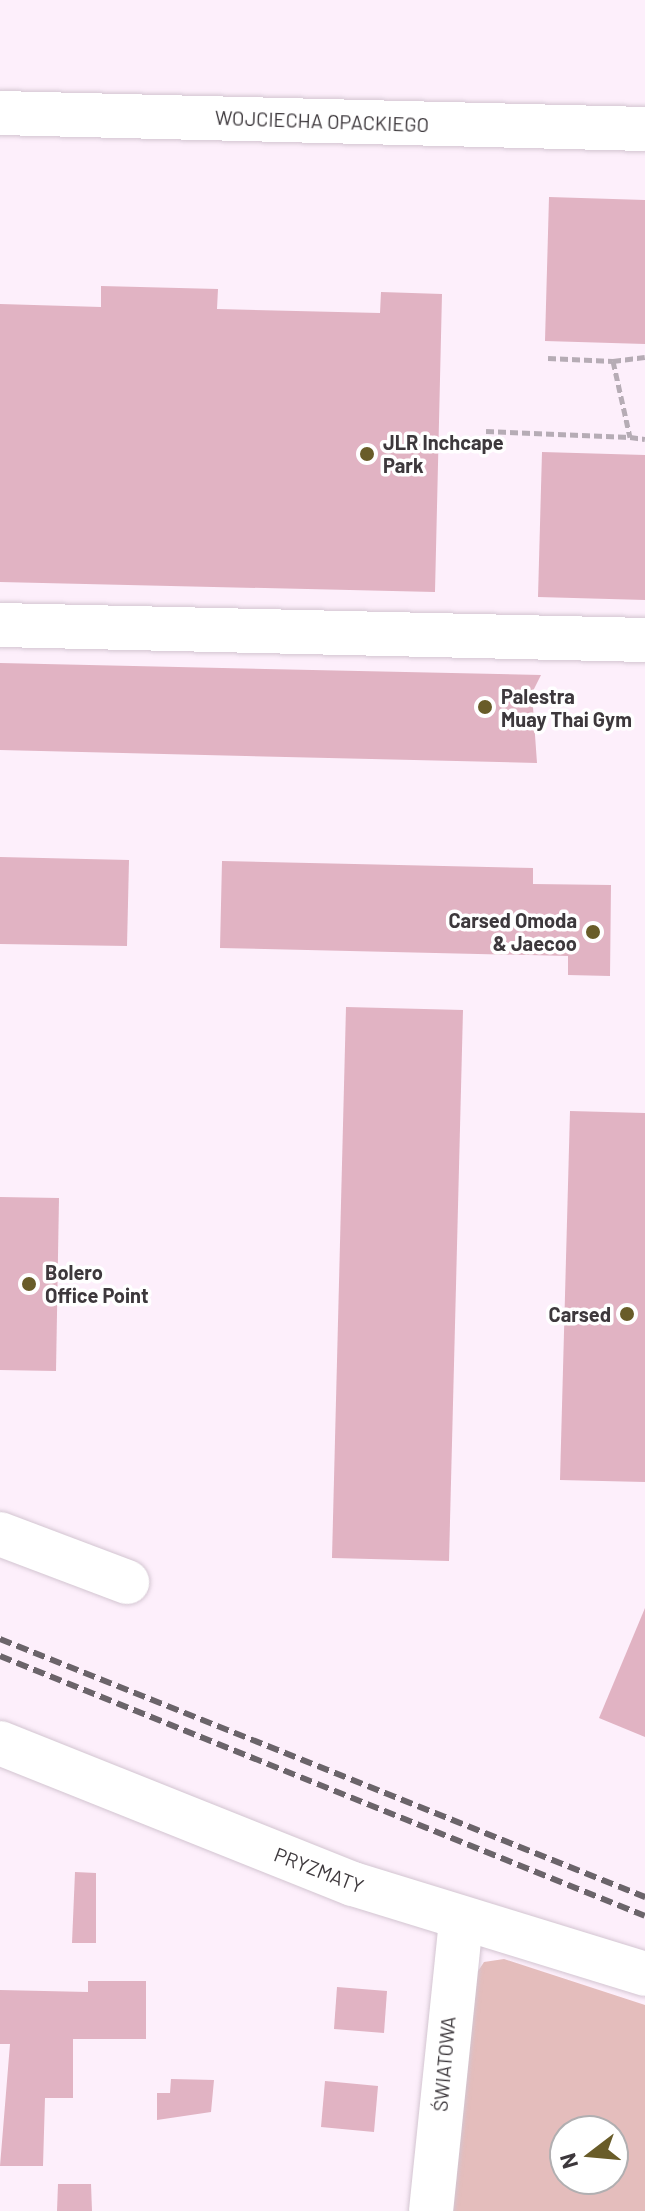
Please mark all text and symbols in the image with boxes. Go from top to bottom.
street label: WOJCIECHA OPACKIEGO [215,105,429,137]
place label: JLR Inchcape Park [383,430,504,477]
marker: JLR Inchcape Park [358,445,376,463]
place label: Palestra Muay Thai Gym [501,684,632,731]
marker: Palestra Muay Thai Gym [476,698,494,716]
place label: Carsed Omoda & Jaecoo [448,908,577,955]
marker: Carsed Omoda & Jaecoo [584,923,602,941]
place label: Bolero Office Point [45,1260,149,1307]
marker: Bolero Office Point [20,1275,38,1293]
place label: Carsed [549,1302,611,1326]
marker: Carsed [618,1305,636,1323]
street label: PRYZMATY [271,1842,367,1898]
street label: ŚWIATOWA [428,2015,460,2113]
north arrow [549,2115,629,2195]
text: N [553,2150,582,2172]

